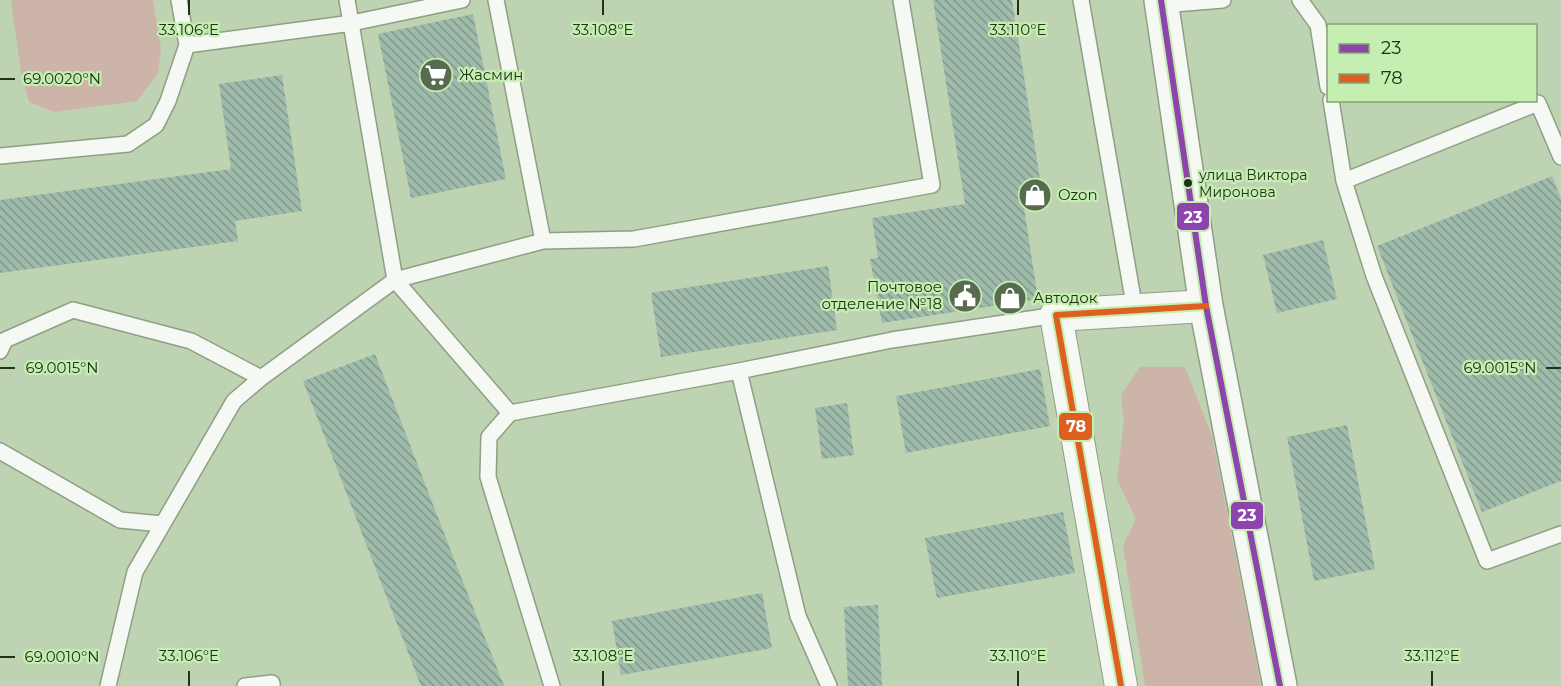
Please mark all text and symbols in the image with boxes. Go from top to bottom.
text: 33.106°E [159,20,219,39]
text: 33.108°E [572,20,634,39]
text: 33.110°E [990,20,1046,39]
legend [1327,24,1537,102]
text: 23 [1381,37,1401,59]
supermarket icon: Жасмин [418,57,454,93]
place label: Жасмин [459,65,523,84]
text: 78 [1381,67,1403,89]
text: 69.0020°N [23,69,101,88]
place label: улица Виктора Миронова [1198,166,1307,201]
shop icon: Ozon [1017,177,1053,213]
marker: улица Виктора Миронова [1182,177,1194,189]
place label: Ozon [1058,185,1098,204]
line badge: 23 [1176,202,1210,231]
text: 23 [1184,208,1202,227]
place label: Почтовое отделение №18 [821,277,942,313]
public building icon: Почтовое отделение №18 [947,278,983,314]
shop icon: Автодок [992,280,1028,316]
place label: Автодок [1033,288,1098,307]
text: 69.0015°N [25,358,99,377]
text: 69.0015°N [1463,358,1537,377]
line badge: 78 [1058,412,1093,441]
text: 78 [1066,417,1086,436]
line badge: 23 [1230,501,1264,530]
text: 23 [1238,506,1256,525]
text: 33.106°E [159,646,219,665]
text: 33.108°E [572,646,634,665]
text: 33.110°E [990,646,1046,665]
text: 33.112°E [1404,646,1460,665]
text: 69.0010°N [25,647,99,666]

